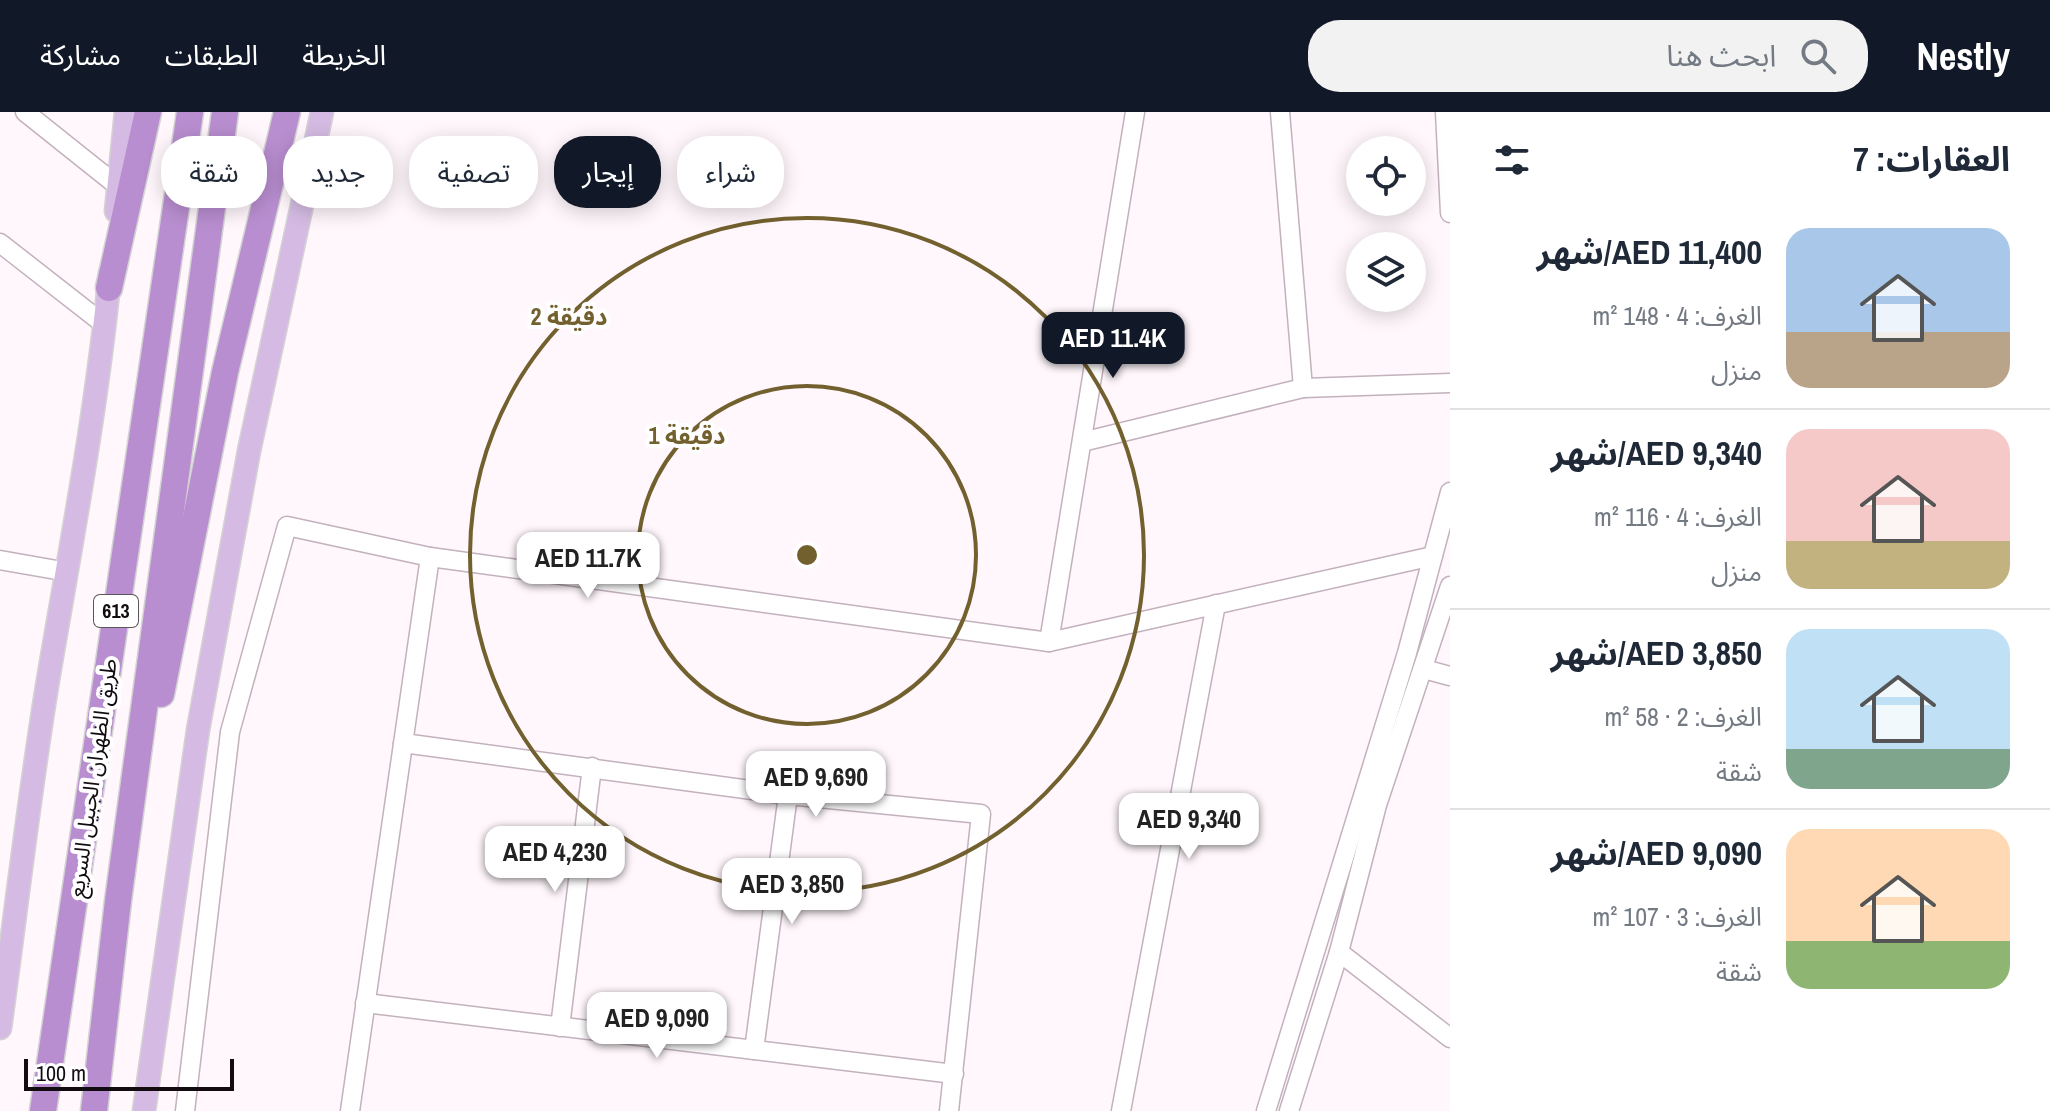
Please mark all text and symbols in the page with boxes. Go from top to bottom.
search box [1308,20,1868,92]
text: Nestly [1916,31,2010,82]
icon: search [1796,34,1840,78]
text: ابحث هنا [1666,35,1776,75]
text: مشاركة [40,36,121,74]
text: الطبقات [165,36,258,74]
text: الخريطة [302,36,386,74]
chip: شقة [161,136,267,208]
chip: جديد [283,136,393,208]
chip: تصفية [409,136,538,208]
chip: إيجار [554,136,661,208]
chip: شراء [677,136,784,208]
map controls [1346,136,1426,312]
button: locate [1346,136,1426,216]
text: العقارات: 7 [1853,136,2010,182]
icon: filters [1490,138,1534,182]
text: AED 11,400/شهر [1537,229,1762,275]
button: layers [1346,232,1426,312]
icon: home [1850,260,1946,356]
text: الغرف: 4 · 148 m² [1593,298,1762,333]
text: 2 دقيقة [531,300,607,332]
pin: AED 11.4K [1021,312,1205,380]
text: AED 11.4K [1060,320,1166,355]
text: منزل [1711,353,1762,388]
text: 1 دقيقة [649,419,725,451]
text: AED 9,340/شهر [1551,430,1762,476]
icon: home [1850,461,1946,557]
text: الغرف: 4 · 116 m² [1594,499,1762,534]
pin: AED 11.7K [496,532,680,600]
text: AED 11.7K [535,540,641,575]
centre of rings [793,541,821,569]
text: منزل [1711,554,1762,589]
road number: 613 [94,595,138,627]
text: AED 3,850/شهر [1551,630,1762,676]
street label: طريق الظهران الجبيل السريع [60,656,126,900]
icon: home [1850,661,1946,757]
text: الغرف: 2 · 58 m² [1604,699,1762,734]
pin: AED 9,690 [724,751,908,819]
text: شقة [1716,754,1762,789]
text: AED 9,690 [764,759,868,794]
pin: AED 9,340 [1097,793,1281,861]
text: AED 9,340 [1137,801,1241,836]
pin: AED 4,230 [463,826,647,894]
text: AED 9,090/شهر [1551,830,1762,876]
text: AED 4,230 [503,834,607,869]
pin: AED 3,850 [700,858,884,926]
icon: home [1850,861,1946,957]
text: AED 3,850 [740,866,844,901]
text: الغرف: 3 · 107 m² [1593,899,1762,934]
text: شقة [1716,954,1762,989]
pin: AED 9,090 [565,992,749,1060]
text: AED 9,090 [605,1000,709,1035]
scale bar [24,1055,234,1091]
text: 100 m [36,1058,86,1088]

